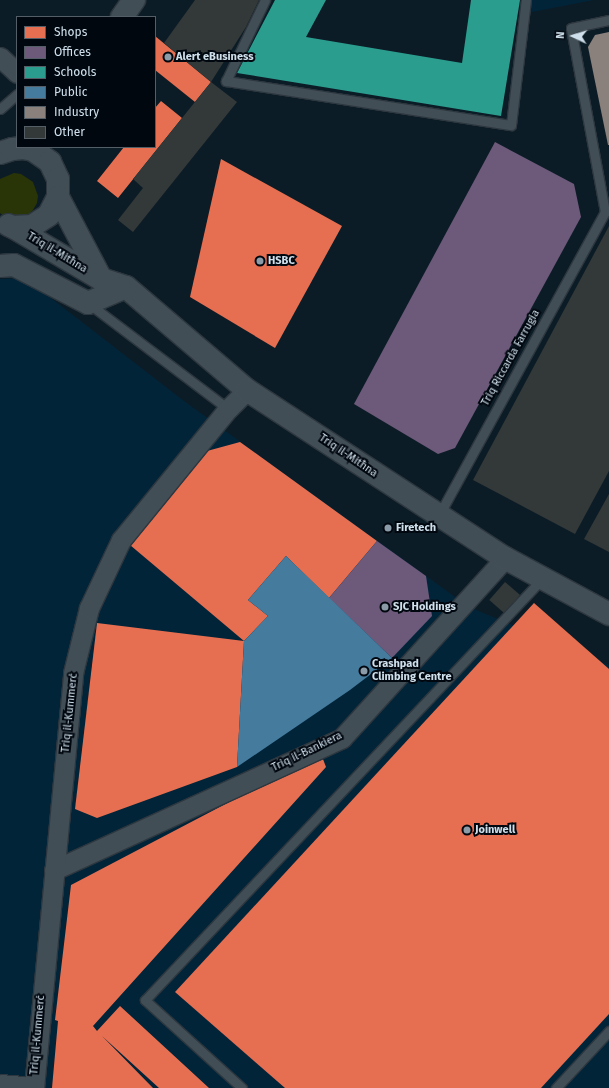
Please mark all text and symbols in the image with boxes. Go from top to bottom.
legend [16,16,156,148]
north arrow [553,16,593,56]
text: Shops [54,25,87,39]
text: N [554,31,567,39]
text: Offices [54,45,91,59]
place label: Alert eBusiness [176,50,254,64]
marker: Alert eBusiness [163,52,173,62]
text: Schools [54,65,96,79]
text: Public [54,85,87,99]
text: Industry [54,105,99,119]
text: Other [54,125,85,139]
street label: Triq il-Mitħna [25,230,89,276]
place label: HSBC [268,254,295,268]
marker: HSBC [255,256,265,266]
street label: Triq Riccarda Farrugia [479,308,543,408]
street label: Triq il-Mitħna [316,432,380,480]
place label: Firetech [396,521,436,535]
marker: Firetech [383,523,393,533]
place label: SJC Holdings [393,600,456,614]
marker: SJC Holdings [380,602,390,612]
place label: Crashpad Climbing Centre [372,658,451,684]
marker: Crashpad Climbing Centre [359,666,369,676]
street label: Triq il-Kummerċ [59,673,81,753]
street label: Triq il-Bankiera [270,729,344,775]
place label: Joinwell [475,823,515,837]
marker: Joinwell [462,825,472,835]
street label: Triq il-Kummerċ [28,995,48,1075]

